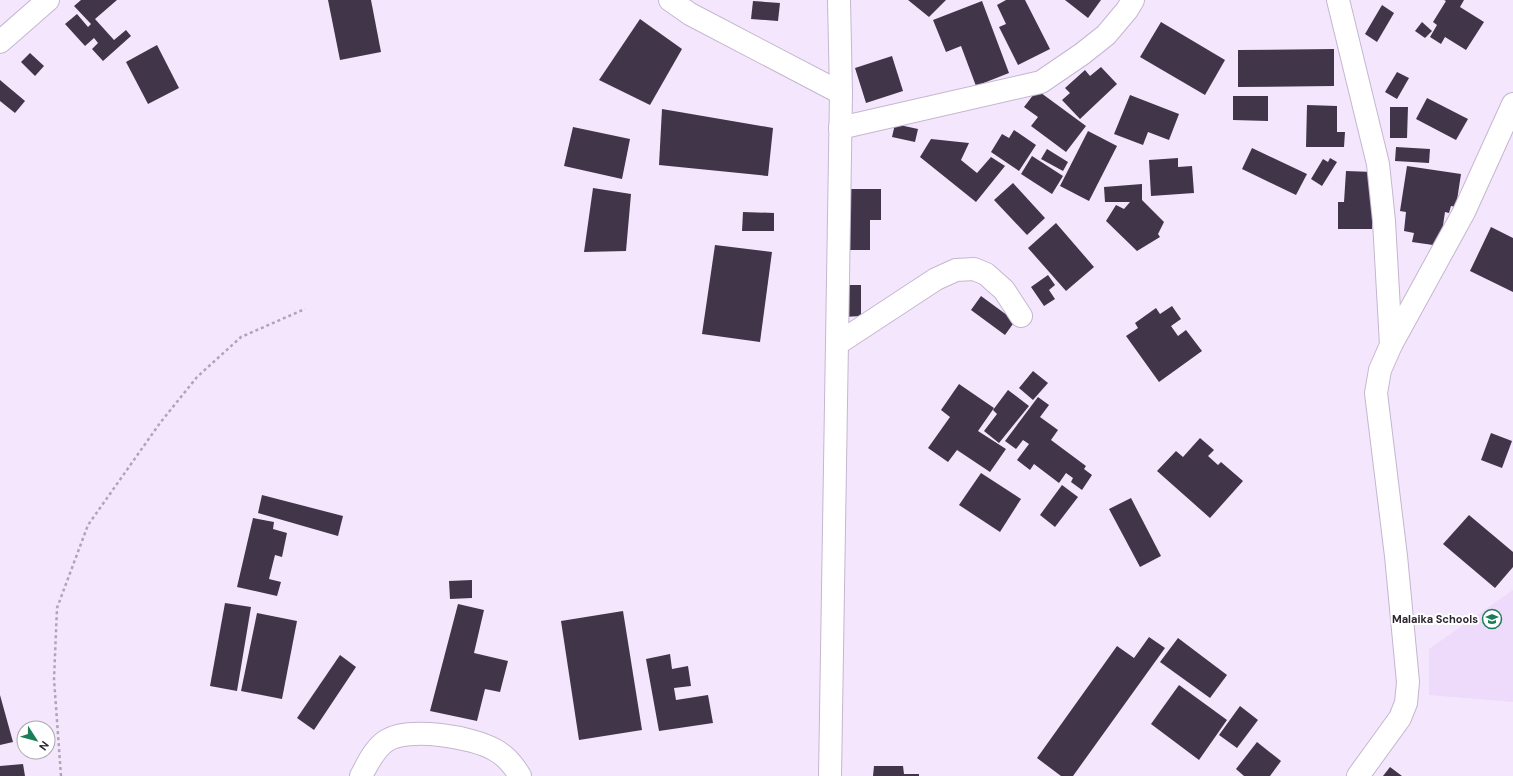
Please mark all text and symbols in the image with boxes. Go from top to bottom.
school or university icon: Malaika Schools [1481,608,1503,630]
place label: Malaika Schools [1392,612,1478,626]
north arrow [16,720,56,760]
text: N [36,739,52,753]

